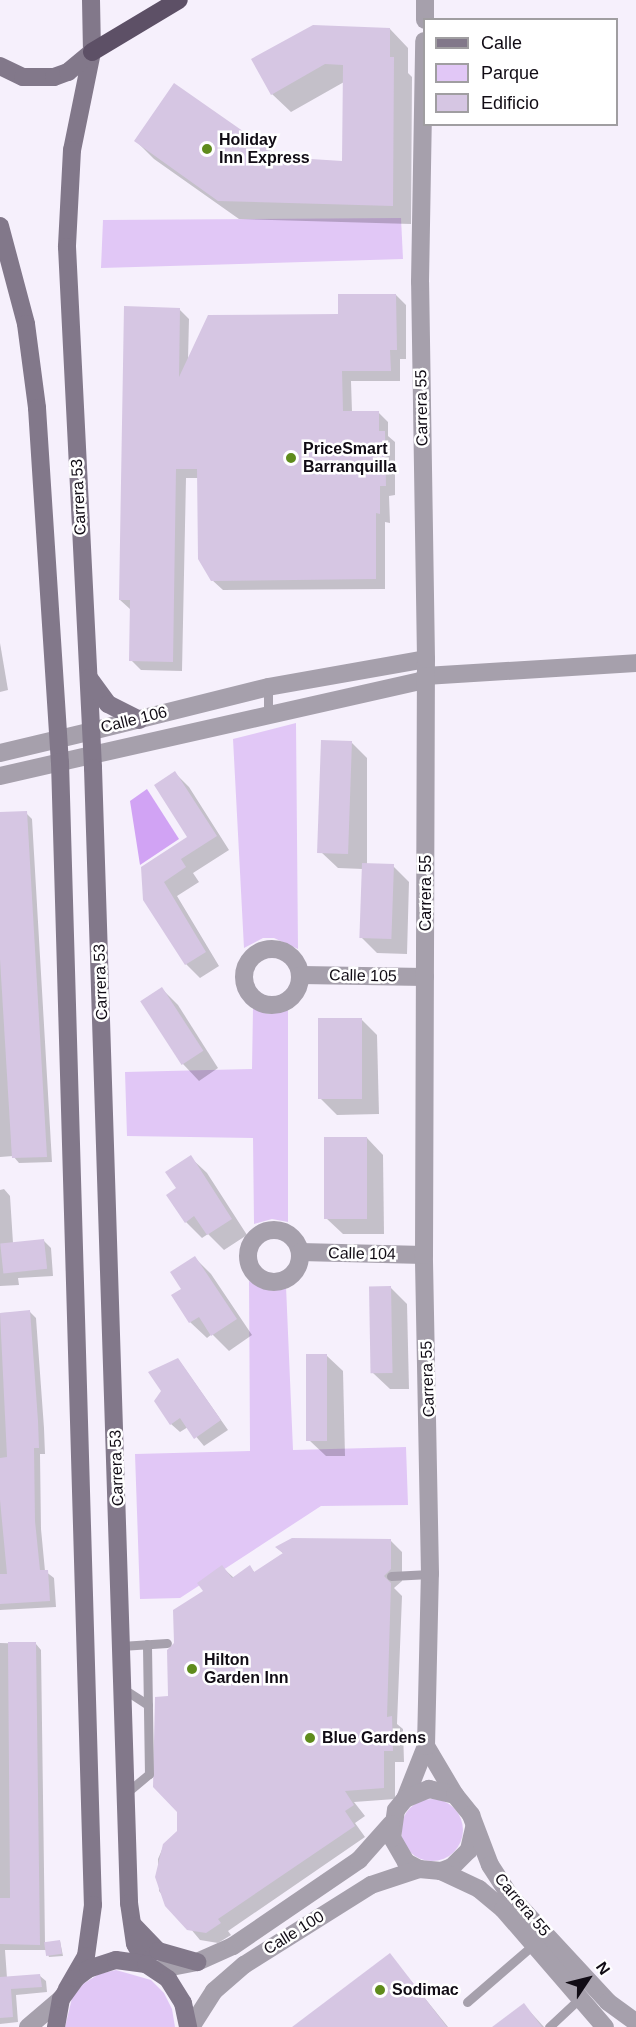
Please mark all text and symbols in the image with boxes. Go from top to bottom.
legend [423,18,618,126]
text: Calle [481,33,522,53]
text: Parque [481,63,539,83]
text: Edificio [481,93,539,113]
place label: Holiday Inn Express [219,130,310,168]
marker: Holiday Inn Express [200,142,214,156]
street label: Carrera 55 [412,370,432,446]
place label: PriceSmart Barranquilla [303,439,396,477]
marker: PriceSmart Barranquilla [284,451,298,465]
street label: Carrera 53 [67,458,91,536]
street label: Calle 106 [99,703,169,737]
street label: Carrera 55 [416,855,436,931]
street label: Carrera 53 [90,943,112,1021]
street label: Calle 105 [329,966,397,986]
street label: Calle 104 [328,1244,396,1264]
street label: Carrera 55 [417,1340,439,1418]
street label: Carrera 53 [106,1429,128,1507]
place label: Hilton Garden Inn [204,1650,288,1688]
marker: Hilton Garden Inn [185,1662,199,1676]
place label: Blue Gardens [322,1728,426,1748]
marker: Blue Gardens [303,1731,317,1745]
street label: Carrera 55 [490,1870,554,1940]
street label: Calle 100 [260,1907,328,1959]
north arrow [558,1949,618,2009]
text: N [593,1959,613,1978]
place label: Sodimac [392,1980,459,2000]
marker: Sodimac [373,1983,387,1997]

